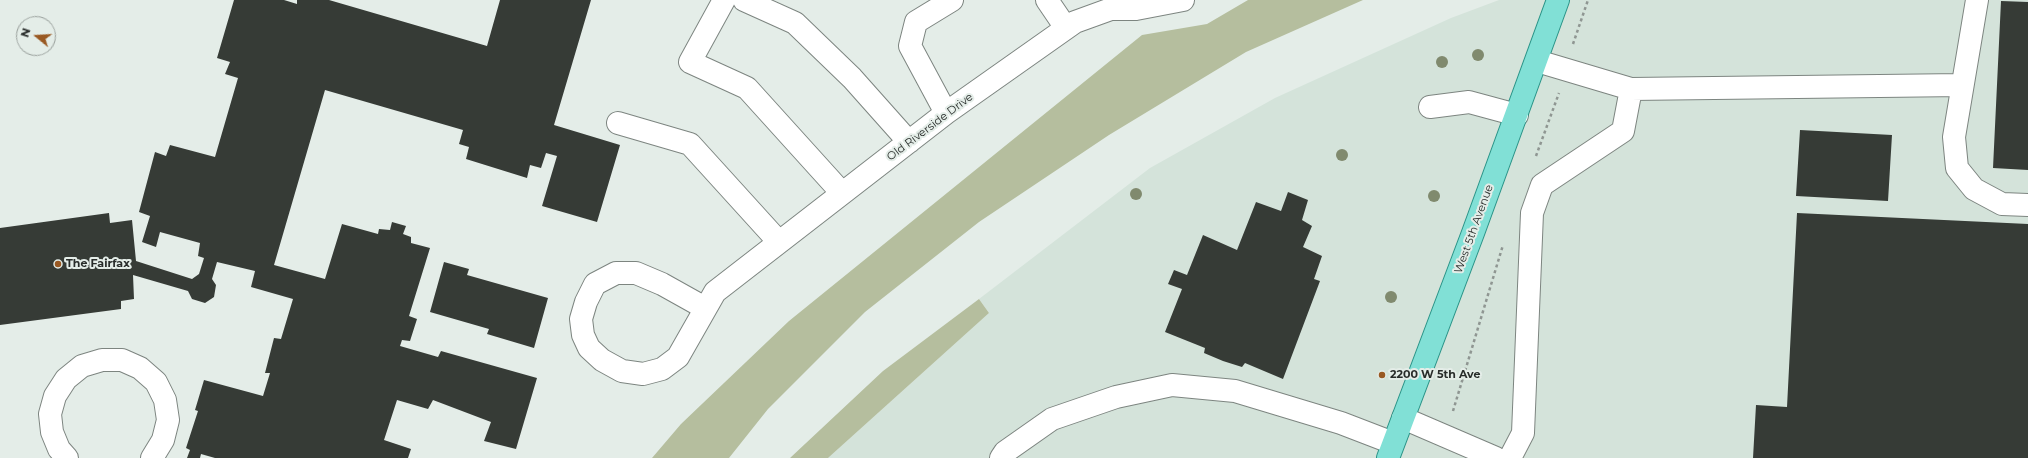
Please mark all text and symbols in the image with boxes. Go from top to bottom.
north arrow [16,16,56,56]
text: N [18,26,34,39]
street label: Old Riverside Drive [884,90,976,164]
street label: West 5th Avenue [1452,183,1496,275]
place label: The Fairfax [66,257,130,271]
marker: The Fairfax [53,259,63,269]
place label: 2200 W 5th Ave [1390,368,1480,382]
marker: 2200 W 5th Ave [1377,370,1387,380]

